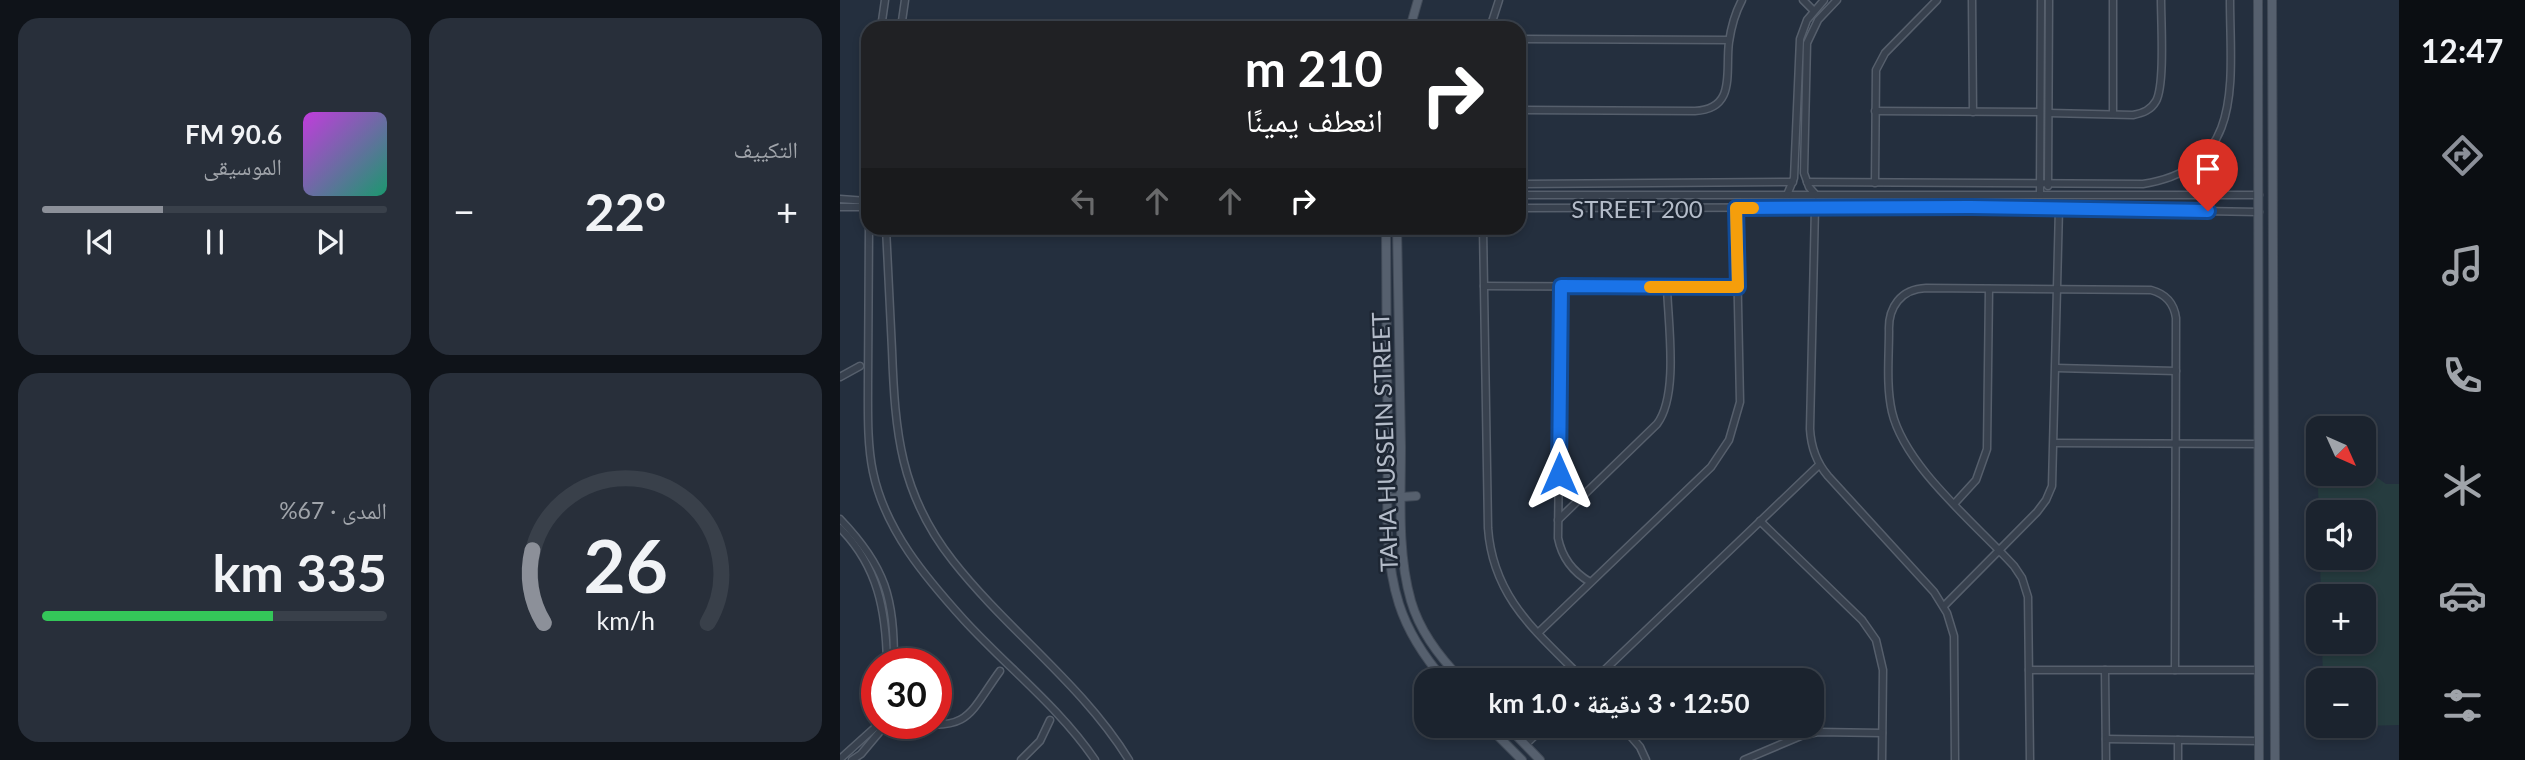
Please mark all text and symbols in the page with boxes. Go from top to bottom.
text: 12:47 [2421,31,2503,70]
text: 210 m [1245,39,1383,97]
icon: right [1407,49,1498,140]
text: انعطف يمينًا [1246,100,1383,139]
text: 90.6 FM [185,118,282,150]
icon: directions [2438,131,2487,180]
text: التكييف [733,135,798,163]
pin [2178,139,2238,211]
icon: arrive [2189,150,2227,188]
text: الموسيقى [203,152,282,180]
text: 22° [585,180,666,242]
icon: left [1065,182,1103,220]
icon: ahead [1138,182,1176,220]
icon: ahead [1211,182,1249,220]
icon: right [1284,182,1322,220]
text: − [453,188,475,234]
text: + [776,188,798,234]
street label: STREET 200 [1571,194,1703,223]
icon: previous [81,223,119,261]
icon: pause [196,223,234,261]
icon: next [311,223,349,261]
icon: music [2438,241,2487,290]
street label: TAHA HUSSEIN STREET [1365,312,1403,572]
icon: phone [2438,351,2487,400]
north arrow [2306,416,2376,486]
map controls [2306,416,2376,738]
position arrow [1522,437,1596,511]
icon: climate [2438,461,2487,510]
text: المدى · 67% [279,496,387,524]
button: sound [2306,500,2376,570]
text: 26 [583,522,668,610]
text: 335 km [213,541,387,603]
icon: car [2438,571,2487,620]
button: + [2306,584,2376,654]
text: km/h [596,605,655,635]
speed limit sign: 30 [861,648,952,739]
button: − [2306,668,2376,738]
icon: filters [2438,681,2487,730]
text: 12:50 · 3 دقيقة · 1.0 km [1489,687,1749,719]

